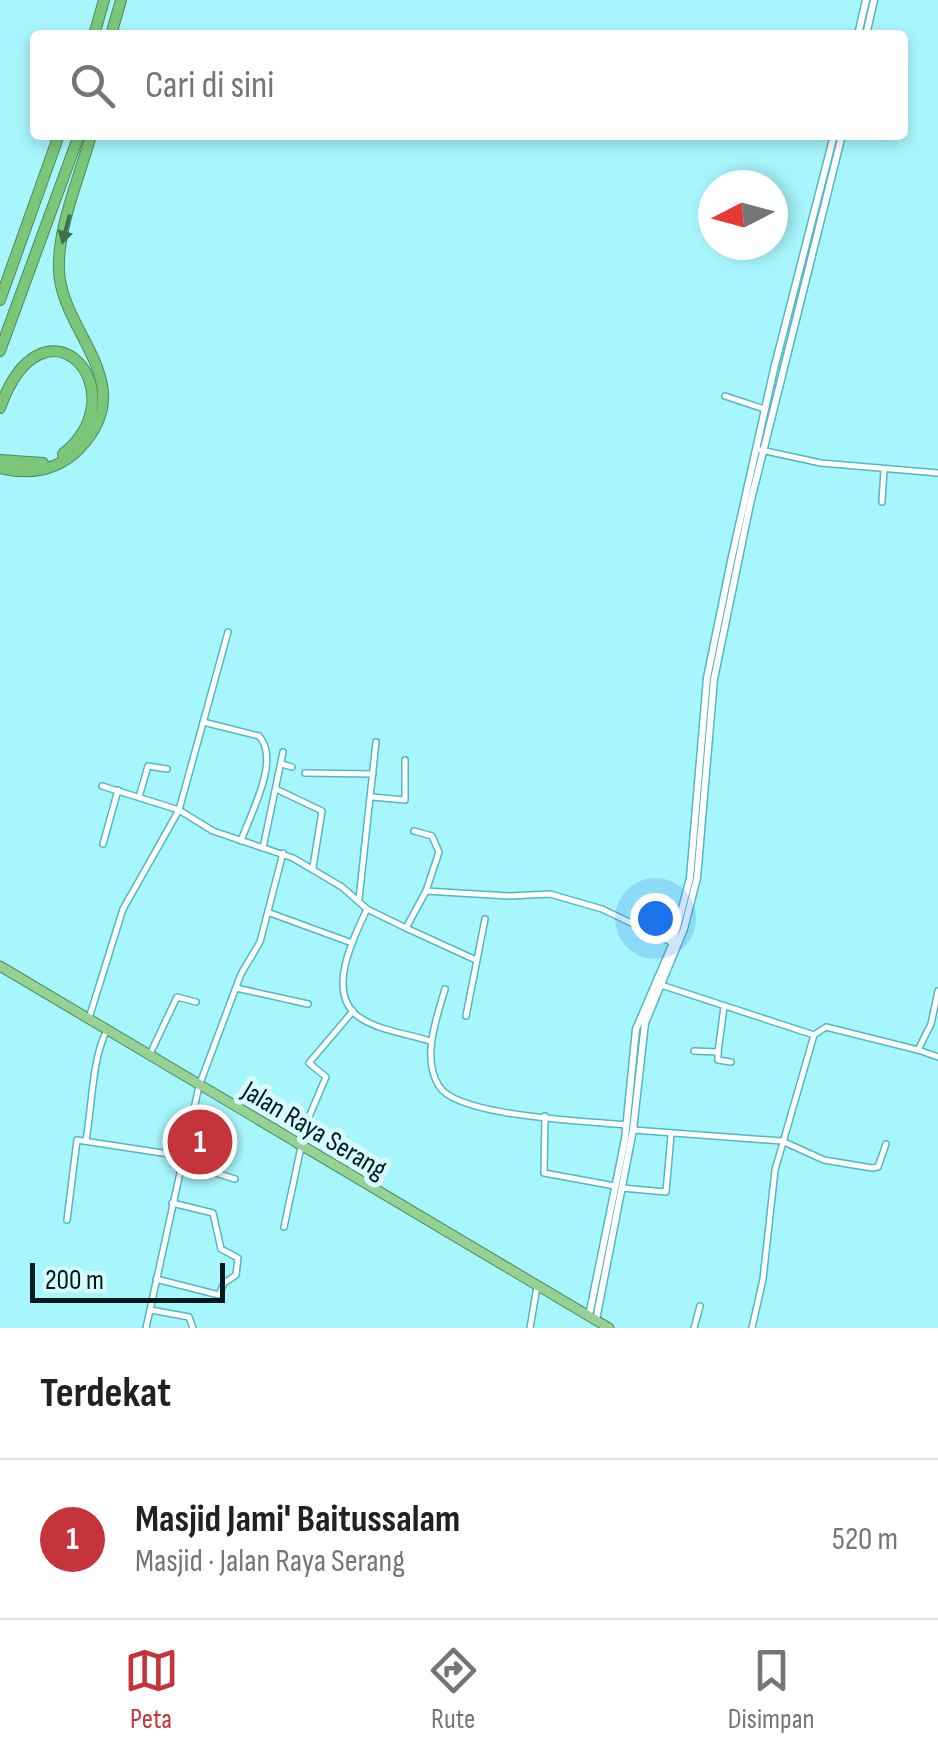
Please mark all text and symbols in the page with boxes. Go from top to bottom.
search box [30,30,908,140]
icon: search [65,58,120,113]
text: Cari di sini [145,63,274,108]
north arrow [698,170,788,260]
one-way arrow [58,214,74,245]
your location [630,893,681,944]
street label: Jalan Raya Serang [235,1074,392,1186]
pin: 1 [168,1104,232,1180]
scale bar [30,1258,225,1302]
text: 200 m [45,1264,104,1297]
text: Terdekat [40,1368,171,1419]
text: Masjid Jami' Baitussalam [135,1497,460,1542]
text: 1 [66,1520,79,1559]
text: 520 m [832,1520,898,1559]
text: Masjid · Jalan Raya Serang [135,1542,405,1581]
tab: Peta [124,1643,179,1736]
tab: Rute [426,1643,481,1736]
tab: Disimpan [728,1643,814,1736]

